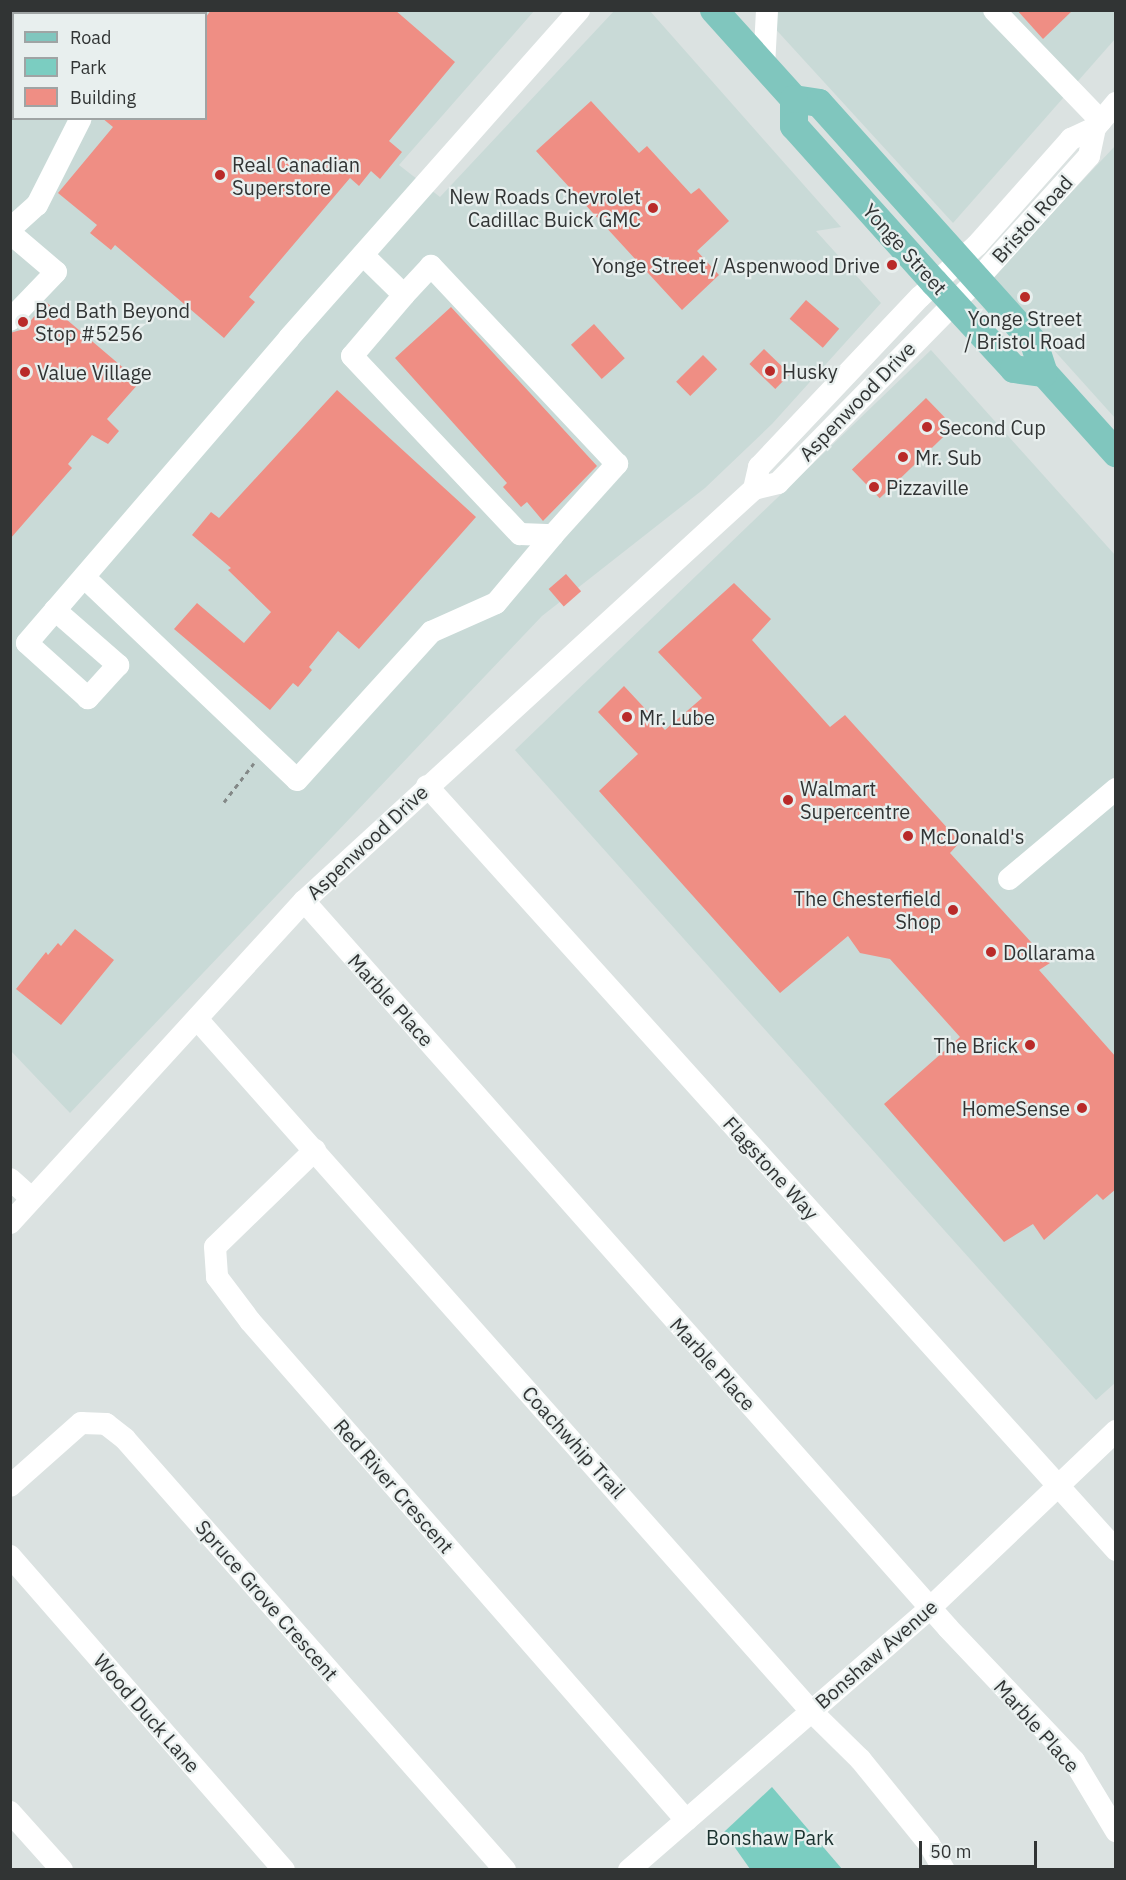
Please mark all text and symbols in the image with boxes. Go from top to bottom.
legend [12,12,207,120]
text: Road [70,26,111,49]
text: Park [70,56,106,79]
text: Building [70,86,136,109]
place label: Real Canadian Superstore [232,152,360,199]
marker: Real Canadian Superstore [213,168,227,182]
street label: Bristol Road [987,170,1077,268]
place label: New Roads Chevrolet Cadillac Buick GMC [449,184,641,231]
street label: Yonge Street [858,198,952,300]
marker: New Roads Chevrolet Cadillac Buick GMC [646,201,660,215]
place label: Yonge Street / Aspenwood Drive [592,253,880,277]
marker: Yonge Street / Aspenwood Drive [885,258,899,272]
marker: Yonge Street / Bristol Road [1018,290,1032,304]
place label: Bed Bath Beyond Stop #5256 [35,298,190,345]
place label: Yonge Street / Bristol Road [964,306,1086,353]
marker: Bed Bath Beyond Stop #5256 [16,315,30,329]
street label: Aspenwood Drive [794,336,920,466]
place label: Husky [782,359,838,383]
place label: Value Village [37,360,152,384]
marker: Husky [763,364,777,378]
marker: Value Village [18,365,32,379]
place label: Second Cup [939,415,1046,439]
marker: Second Cup [920,420,934,434]
place label: Mr. Sub [915,445,982,469]
marker: Mr. Sub [896,450,910,464]
place label: Pizzaville [886,475,969,499]
marker: Pizzaville [867,480,881,494]
place label: Mr. Lube [639,705,715,729]
marker: Mr. Lube [620,710,634,724]
place label: Walmart Supercentre [800,777,910,824]
street label: Aspenwood Drive [301,780,433,904]
marker: Walmart Supercentre [781,793,795,807]
place label: McDonald's [920,824,1025,848]
marker: McDonald's [901,829,915,843]
place label: The Chesterfield Shop [793,886,941,933]
marker: The Chesterfield Shop [946,903,960,917]
place label: Dollarama [1003,940,1095,964]
marker: Dollarama [984,945,998,959]
street label: Marble Place [343,949,439,1051]
place label: The Brick [934,1033,1018,1057]
marker: The Brick [1023,1038,1037,1052]
place label: HomeSense [962,1096,1070,1120]
marker: HomeSense [1075,1101,1089,1115]
street label: Flagstone Way [718,1111,824,1225]
street label: Marble Place [665,1313,761,1415]
street label: Coachwhip Trail [517,1381,631,1503]
street label: Red River Crescent [329,1414,459,1558]
street label: Spruce Grove Crescent [191,1515,343,1685]
street label: Bonshaw Avenue [810,1594,942,1714]
street label: Wood Duck Lane [89,1649,205,1777]
street label: Marble Place [989,1675,1085,1777]
park label: Bonshaw Park [706,1825,834,1849]
scale bar [922,1829,1040,1867]
text: 50 m [930,1840,972,1863]

